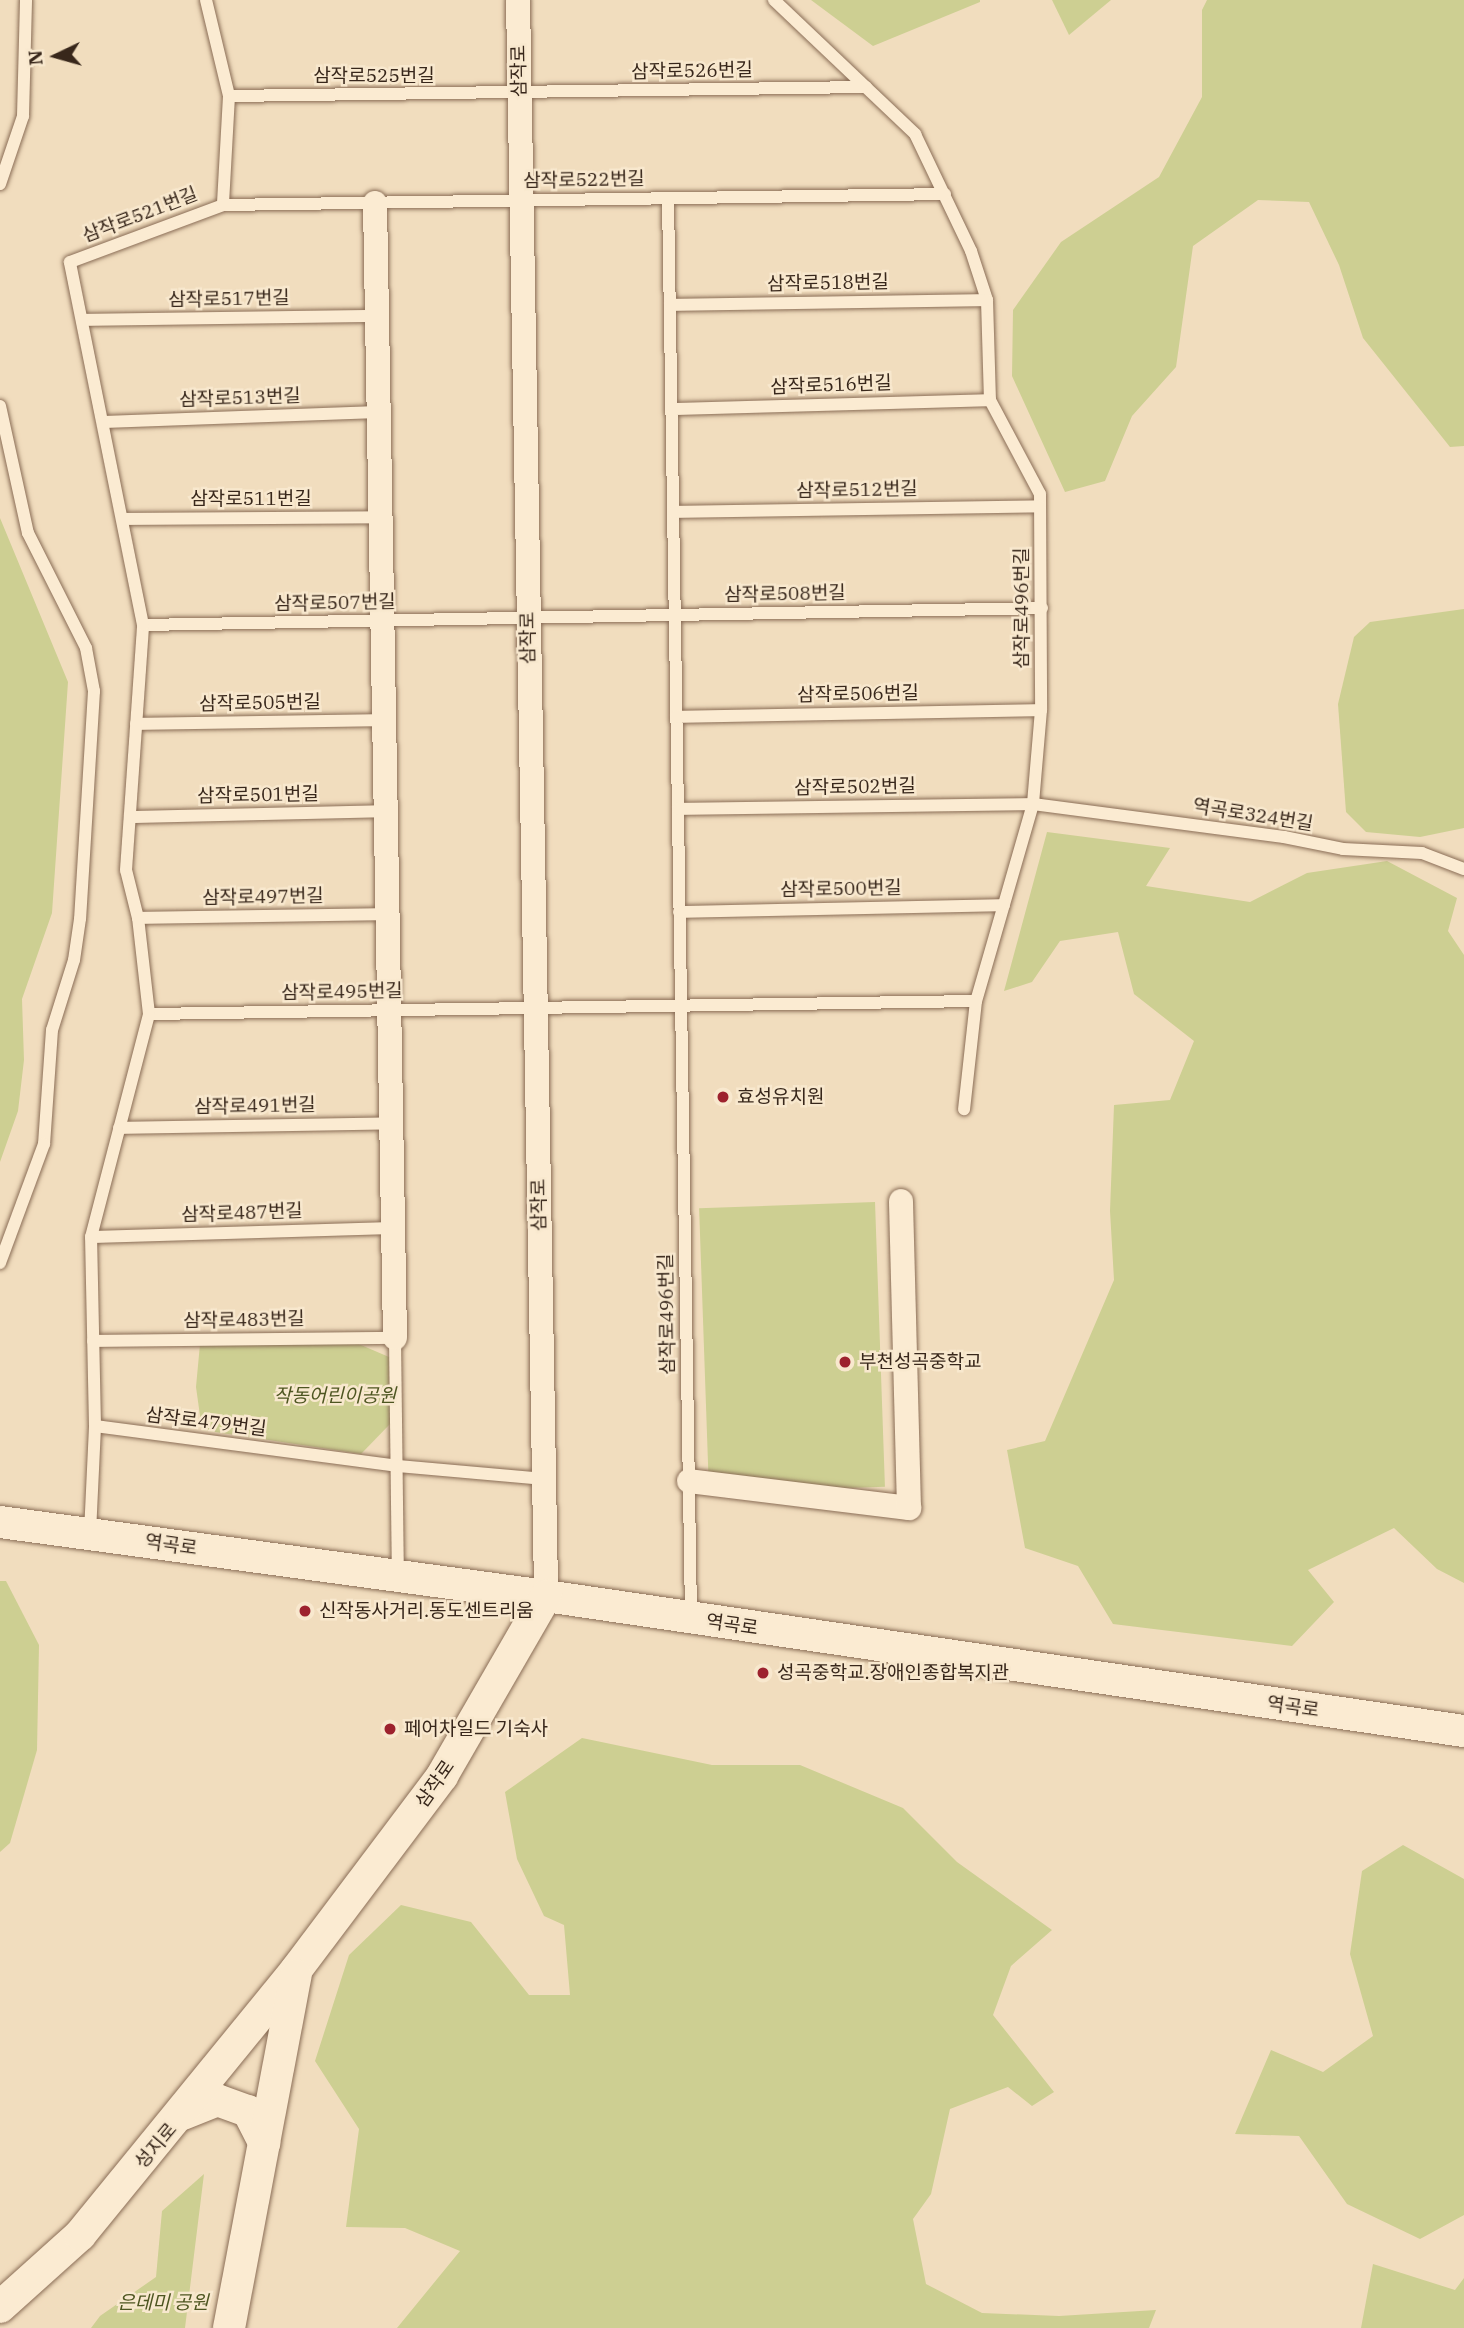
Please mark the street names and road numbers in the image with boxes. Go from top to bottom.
street label: 삼작로 [507,45,531,97]
street label: 삼작로526번길 [631,59,753,83]
street label: 삼작로525번길 [313,65,435,87]
street label: 삼작로522번길 [523,168,645,192]
street label: 삼작로521번길 [79,183,201,247]
street label: 삼작로518번길 [767,271,889,295]
street label: 삼작로517번길 [168,287,290,311]
street label: 삼작로516번길 [770,371,892,399]
street label: 삼작로513번길 [179,384,301,412]
street label: 삼작로512번길 [796,478,918,502]
street label: 삼작로511번길 [190,488,312,510]
street label: 삼작로496번길 [1011,547,1033,669]
street label: 삼작로508번길 [724,582,846,606]
street label: 삼작로507번길 [274,591,396,615]
street label: 삼작로 [516,612,540,664]
street label: 삼작로506번길 [797,682,919,706]
street label: 삼작로505번길 [199,691,321,715]
street label: 삼작로502번길 [794,775,916,799]
street label: 삼작로501번길 [197,783,319,807]
street label: 역곡로324번길 [1191,794,1315,836]
street label: 삼작로500번길 [780,877,902,901]
street label: 삼작로497번길 [202,885,324,909]
street label: 삼작로495번길 [281,980,403,1004]
street label: 삼작로491번길 [194,1094,316,1118]
street label: 삼작로 [527,1179,551,1231]
street label: 삼작로487번길 [181,1199,303,1227]
street label: 삼작로496번길 [655,1253,679,1375]
street label: 삼작로483번길 [183,1308,305,1332]
street label: 삼작로479번길 [144,1403,268,1441]
street label: 역곡로 [143,1530,199,1560]
street label: 역곡로 [704,1610,760,1640]
street label: 역곡로 [1265,1692,1321,1722]
street label: 삼작로 [411,1756,459,1812]
street label: 성지로 [130,2119,182,2173]

